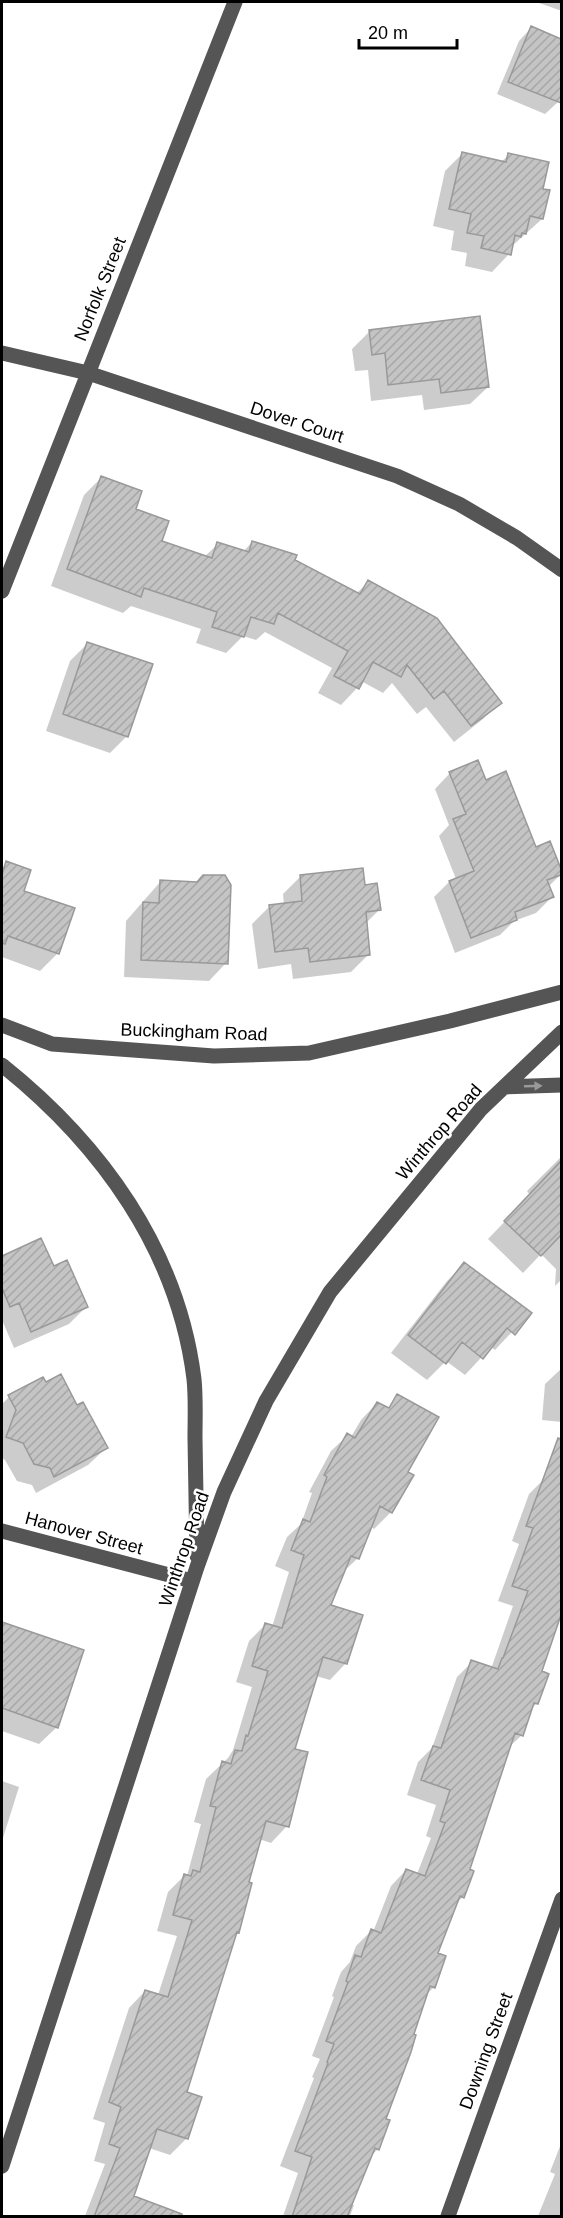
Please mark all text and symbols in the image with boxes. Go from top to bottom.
scale bar [359,12,456,50]
text: 20 m [368,23,408,43]
street label: Norfolk Street [70,234,130,344]
street label: Dover Court [248,397,346,447]
street label: Buckingham Road [120,1019,268,1045]
street label: Winthrop Road [392,1080,486,1184]
one-way arrow [523,1081,542,1090]
street label: Winthrop Road [155,1489,213,1609]
street label: Hanover Street [23,1508,145,1558]
street label: Downing Street [456,1990,516,2112]

